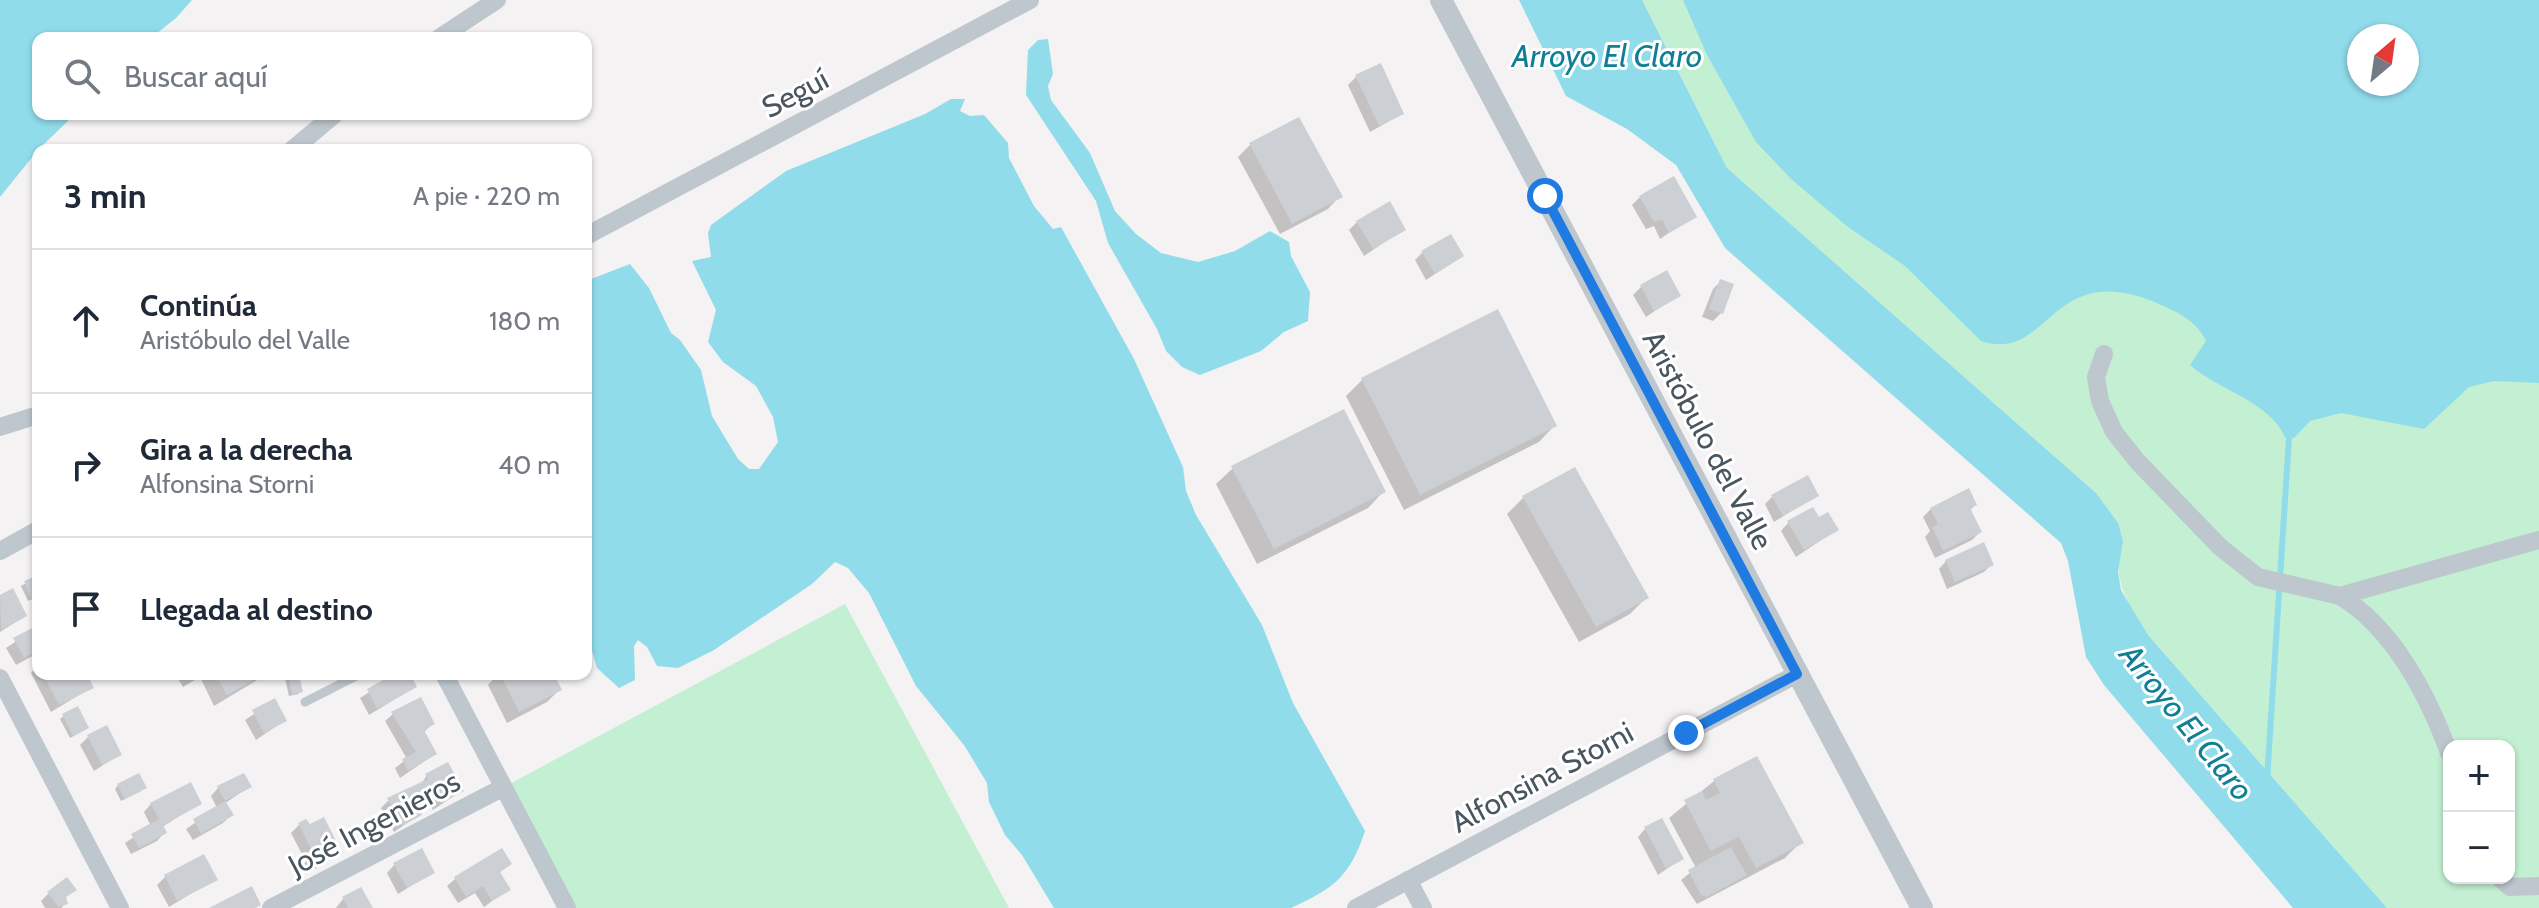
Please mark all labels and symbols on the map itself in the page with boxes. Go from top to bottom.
north arrow [2347,24,2419,96]
water label: Arroyo El Claro [1510,36,1702,75]
street label: Seguí [755,60,835,126]
route start [1527,178,1563,214]
street label: Aristóbulo del Valle [1635,324,1781,556]
water label: Arroyo El Claro [2111,634,2262,808]
street label: Alfonsina Storni [1445,713,1639,841]
route end [1668,715,1704,751]
street label: José Ingenieros [281,762,466,884]

